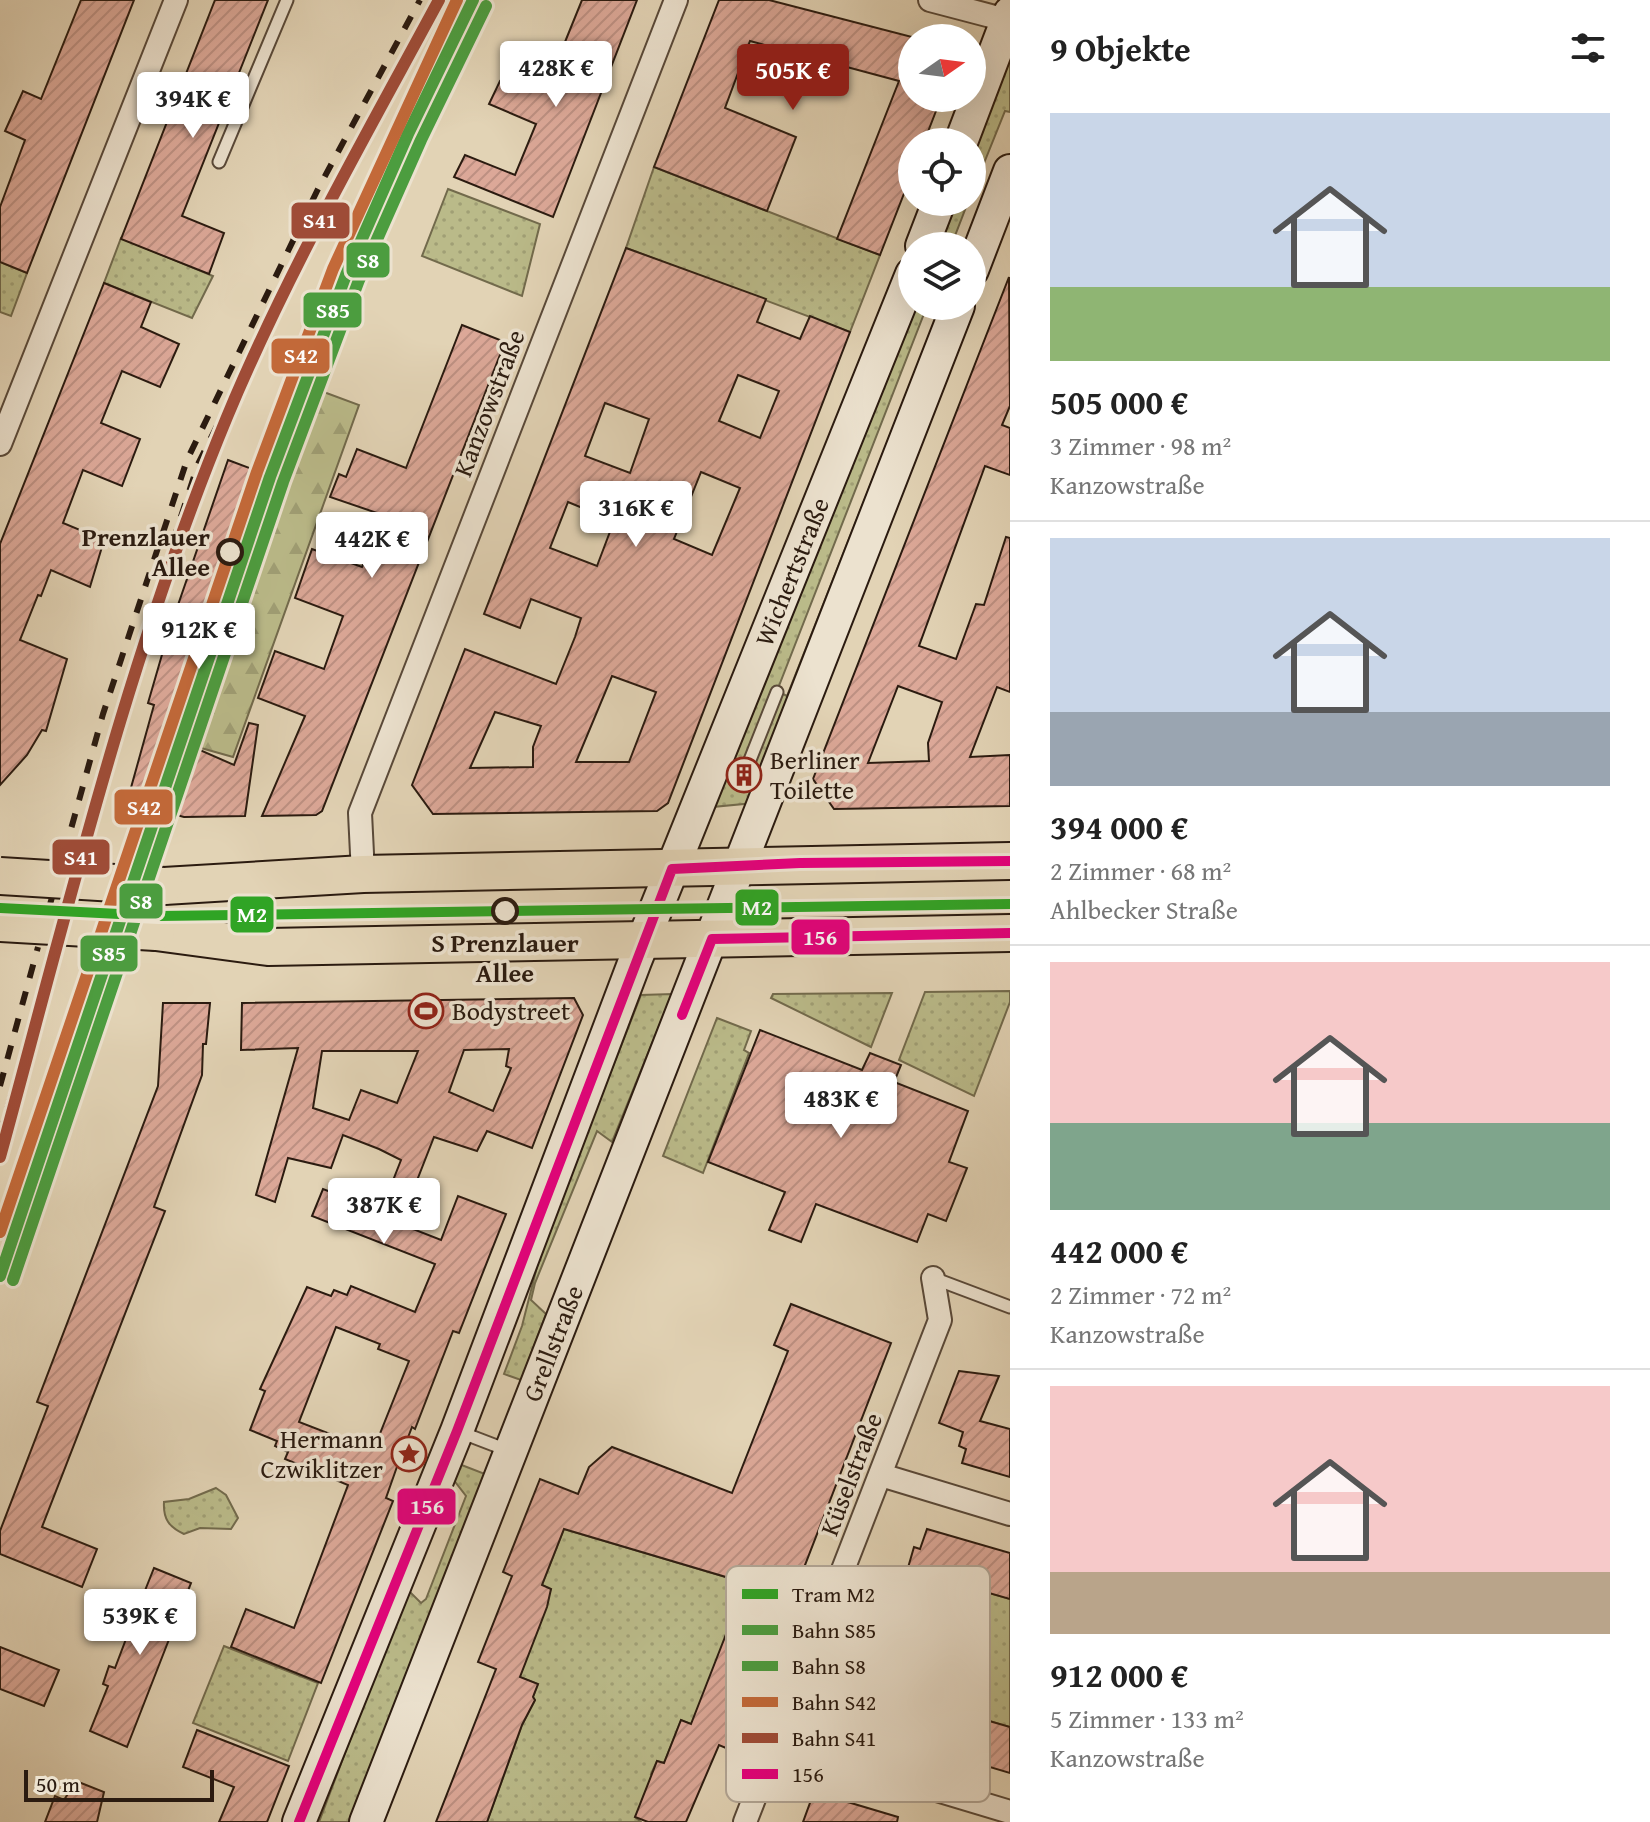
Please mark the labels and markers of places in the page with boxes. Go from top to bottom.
pin: 428K € [491,41,621,109]
pin: 505K € [728,44,858,112]
pin: 394K € [128,72,258,140]
pin: 316K € [571,481,701,549]
pin: 442K € [307,512,437,580]
place label: Prenzlauer Allee [82,517,210,586]
marker: Prenzlauer Allee [217,539,243,565]
pin: 912K € [134,603,264,671]
place label: Berliner Toilette [770,740,860,809]
building icon: Berliner Toilette [725,756,763,794]
marker: S Prenzlauer Allee [492,898,518,924]
place label: S Prenzlauer Allee [431,923,579,992]
place label: Bodystreet [452,991,570,1030]
sports icon: Bodystreet [407,992,445,1030]
pin: 483K € [776,1072,906,1140]
pin: 387K € [319,1178,449,1246]
place label: Hermann Czwiklitzer [260,1419,383,1488]
place icon: Hermann Czwiklitzer [390,1435,428,1473]
pin: 539K € [75,1589,205,1657]

